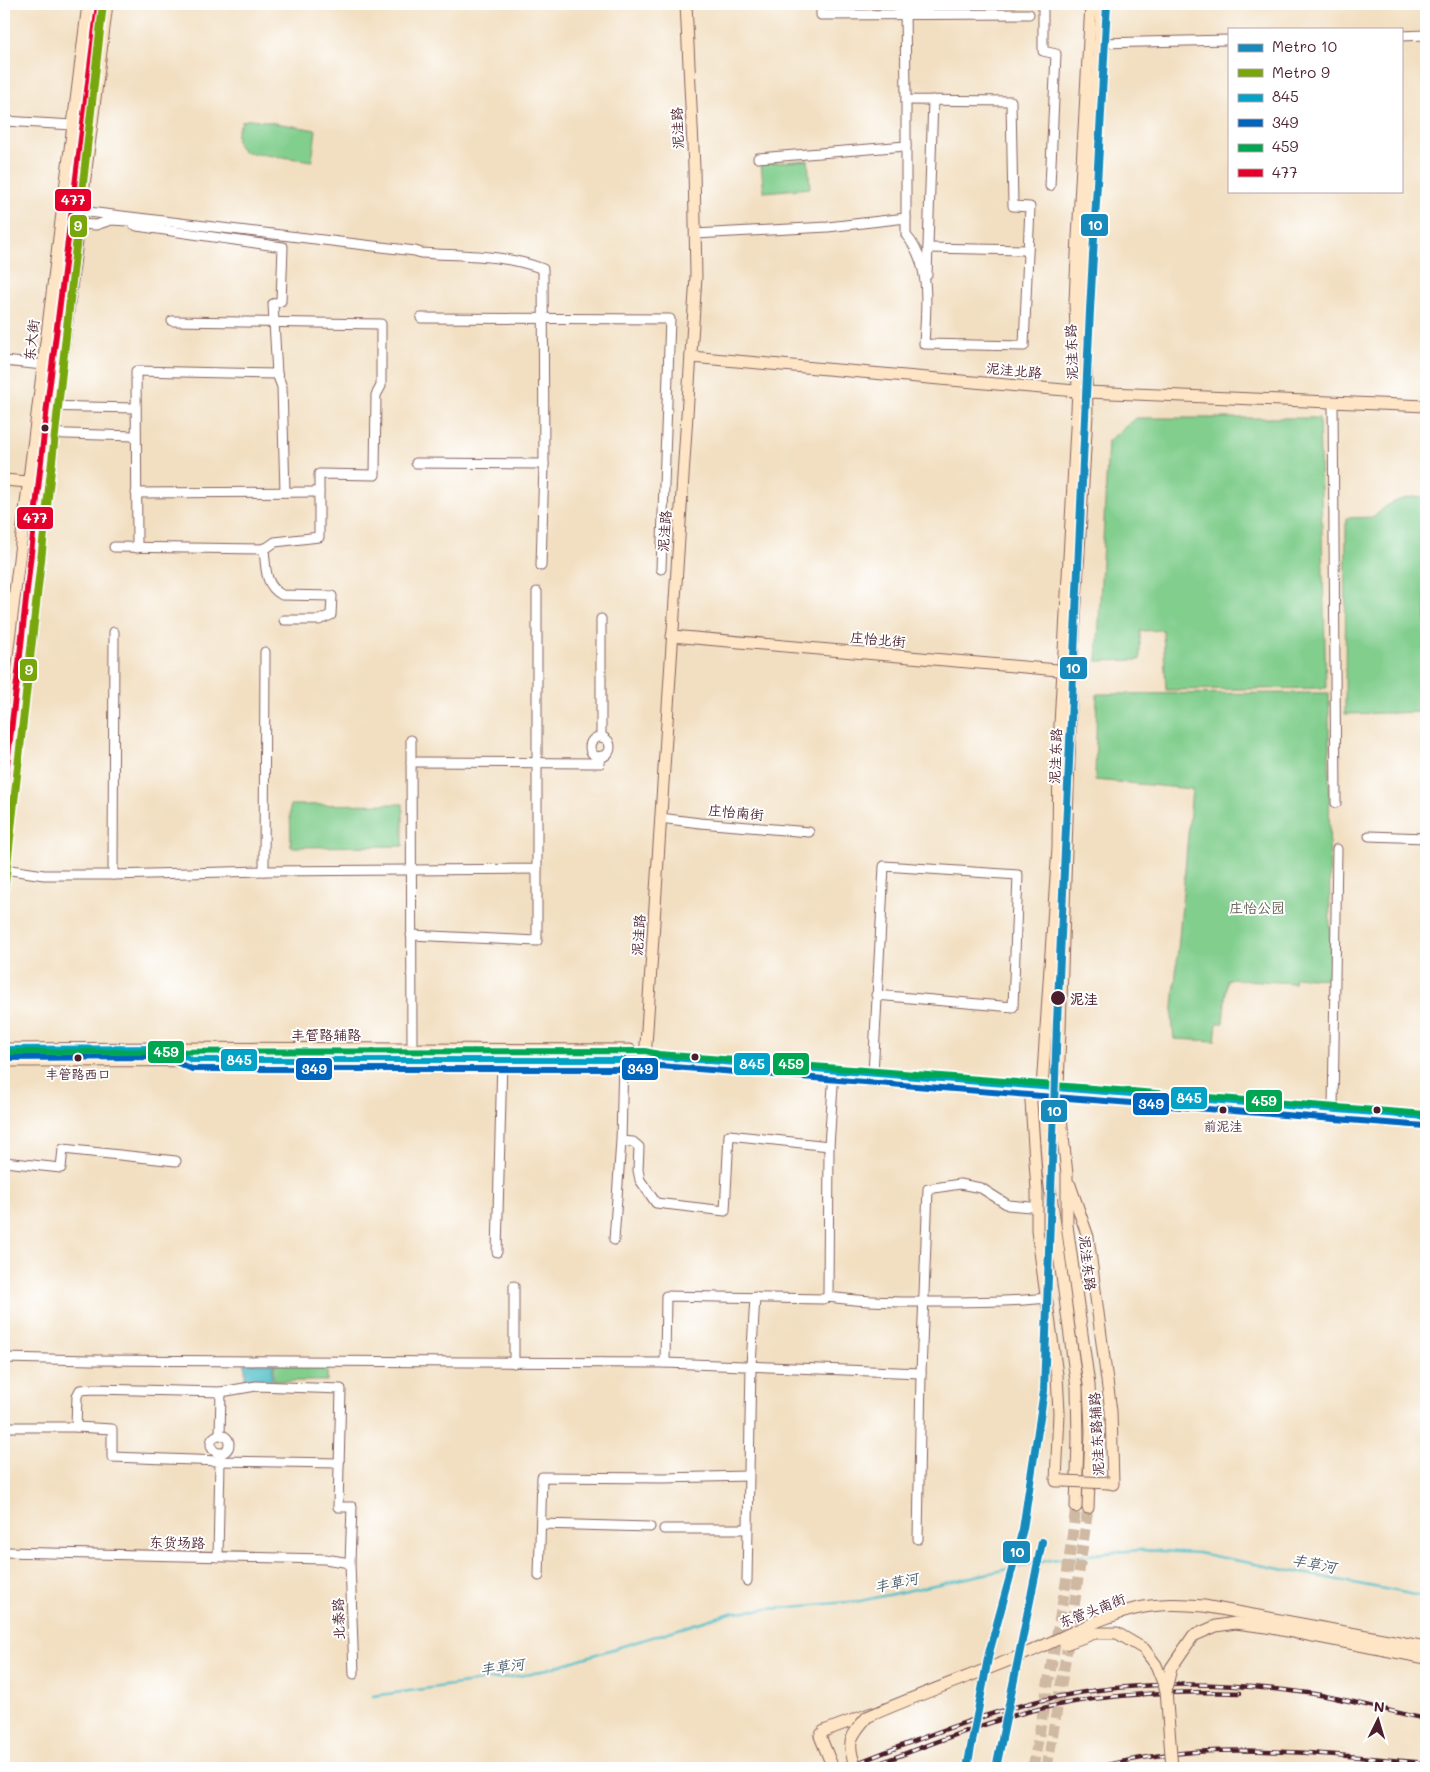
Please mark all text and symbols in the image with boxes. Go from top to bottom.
legend [1228,28,1402,192]
text: Metro 10 [1272,36,1337,56]
text: Metro 9 [1272,62,1330,82]
text: 845 [1272,86,1299,106]
street label: 泥洼路 [666,107,688,149]
text: 349 [1272,112,1299,132]
text: 459 [1272,136,1299,156]
text: 477 [1272,162,1298,182]
line badge: 477 [54,188,92,212]
text: 477 [61,190,85,209]
line badge: 10 [1080,213,1109,237]
line badge: 9 [69,214,88,238]
text: 10 [1087,215,1103,234]
text: 9 [74,216,83,235]
street label: 东大街 [19,318,43,362]
street label: 泥洼东路 [1061,324,1081,380]
street label: 泥洼北路 [985,358,1043,382]
unlabelled marker [40,423,50,433]
line badge: 477 [16,506,54,530]
text: 477 [23,508,47,527]
street label: 泥洼路 [653,509,675,553]
street label: 庄怡北街 [849,627,907,651]
line badge: 10 [1059,656,1088,680]
line badge: 9 [19,658,38,682]
text: 10 [1065,658,1081,677]
text: 9 [25,660,34,679]
street label: 泥洼东路 [1045,728,1065,784]
street label: 庄怡南街 [707,800,765,824]
park label: 庄怡公园 [1229,898,1285,917]
street label: 泥洼路 [627,913,649,957]
marker: 泥洼 [1049,989,1067,1007]
place label: 泥洼 [1070,989,1098,1008]
street label: 丰管路辅路 [291,1025,361,1044]
line badge: 459 [147,1040,185,1064]
text: 459 [153,1042,179,1061]
line badge: 845 [220,1048,258,1072]
text: 845 [226,1050,252,1069]
unlabelled marker [690,1052,700,1062]
line badge: 845 [733,1052,771,1076]
line badge: 459 [772,1052,810,1076]
marker: 丰管路西口 [73,1053,83,1063]
text: 845 [739,1054,765,1073]
text: 459 [778,1054,804,1073]
line badge: 349 [295,1057,333,1081]
line badge: 349 [621,1057,659,1081]
text: 349 [301,1059,327,1078]
text: 349 [627,1059,653,1078]
place label: 丰管路西口 [45,1065,111,1082]
line badge: 845 [1170,1086,1208,1110]
text: 845 [1176,1088,1202,1107]
line badge: 459 [1245,1089,1283,1113]
text: 459 [1251,1091,1277,1110]
line badge: 349 [1132,1092,1170,1116]
text: 349 [1138,1094,1164,1113]
line badge: 10 [1040,1099,1068,1123]
text: 10 [1046,1101,1062,1120]
marker: 前泥洼 [1218,1105,1228,1115]
unlabelled marker [1372,1105,1382,1115]
place label: 前泥洼 [1203,1117,1243,1134]
street label: 泥洼东路 [1075,1234,1101,1292]
street label: 泥洼东路辅路 [1084,1392,1108,1476]
street label: 东货场路 [149,1532,205,1552]
line badge: 10 [1002,1540,1031,1564]
text: 10 [1009,1542,1025,1561]
water label: 丰草河 [1290,1549,1341,1578]
water label: 丰草河 [872,1567,923,1596]
street label: 东管头南街 [1056,1589,1128,1631]
street label: 北泰路 [328,1598,348,1640]
water label: 丰草河 [478,1653,529,1679]
north arrow [1352,1694,1402,1744]
text: N [1373,1697,1385,1716]

